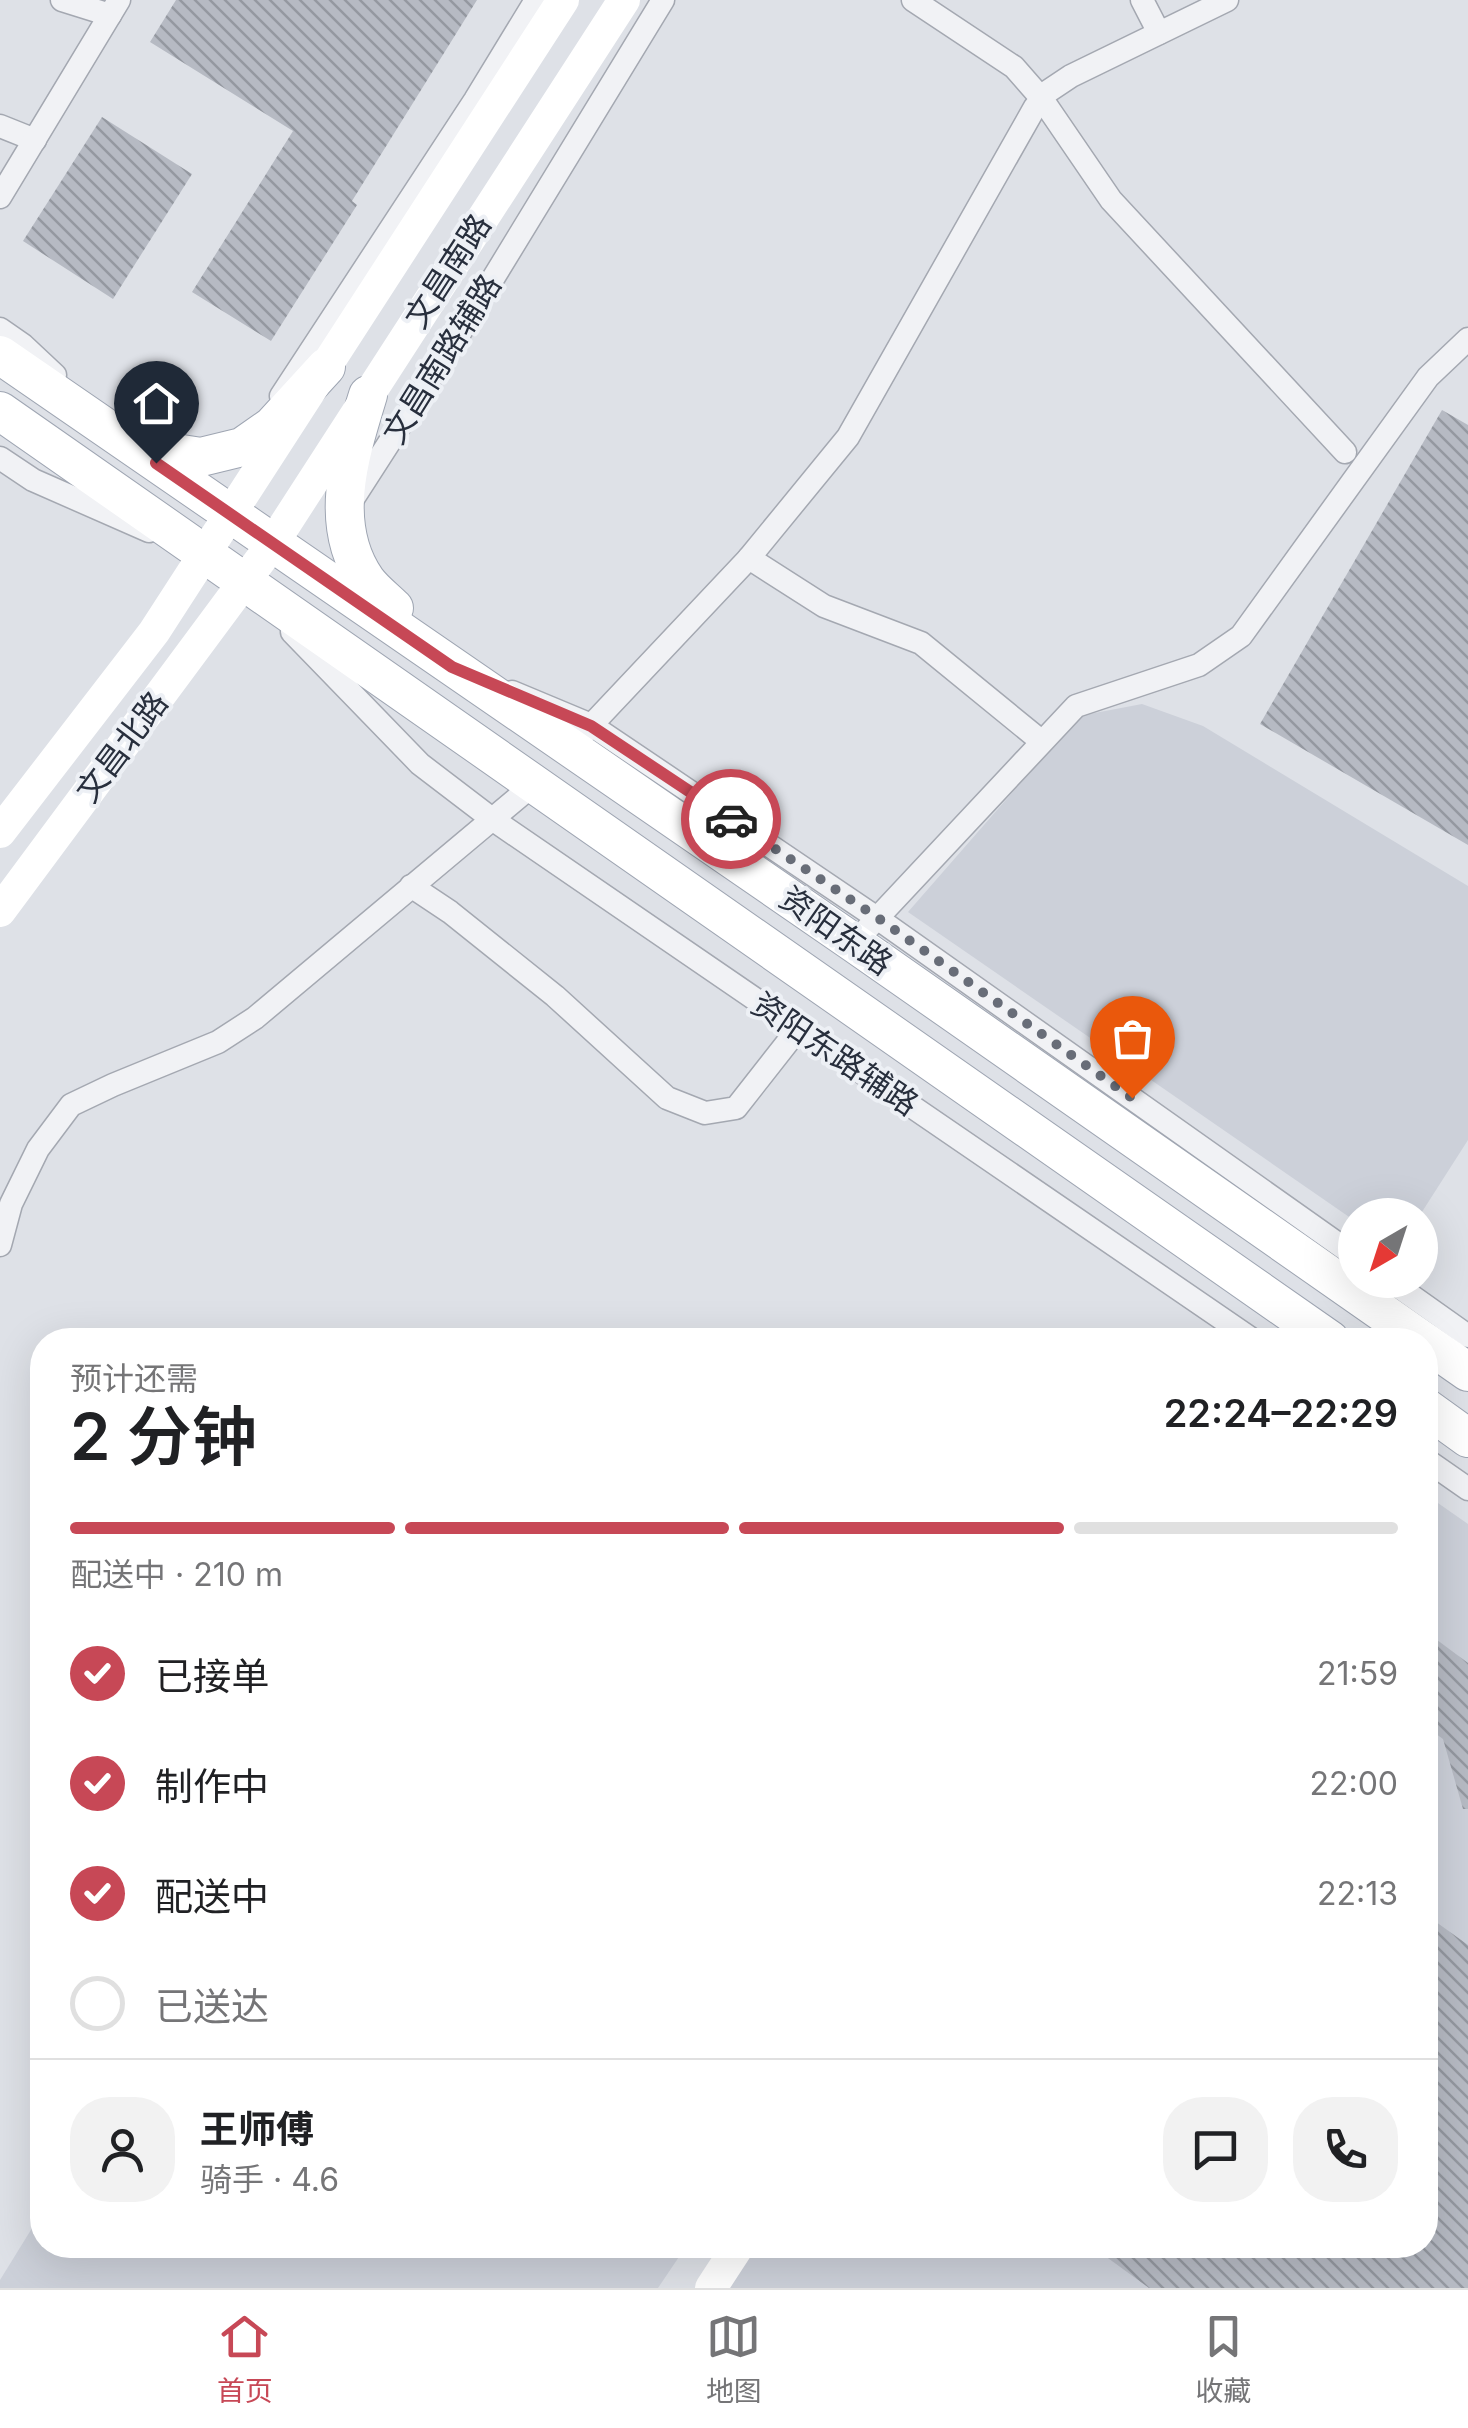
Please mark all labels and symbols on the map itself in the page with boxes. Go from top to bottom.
street label: 文昌南路 [396,206,499,335]
street label: 文昌南路辅路 [374,267,509,450]
pin [114,361,199,464]
street label: 文昌北路 [68,684,176,810]
courier [681,769,781,869]
street label: 资阳东路 [773,878,900,983]
street label: 资阳东路辅路 [745,984,926,1123]
pin [1090,996,1175,1099]
north arrow [1338,1198,1438,1298]

